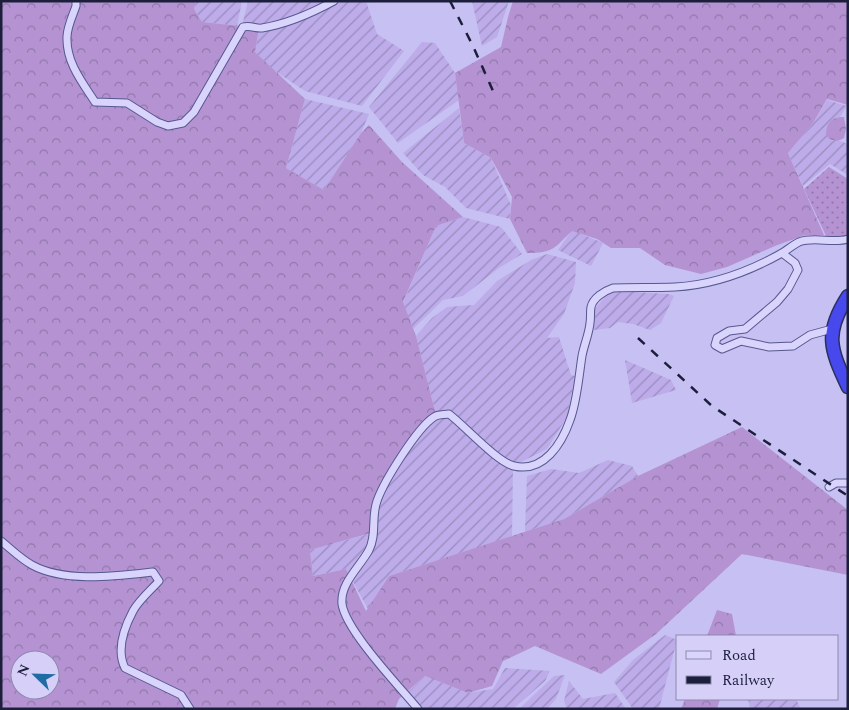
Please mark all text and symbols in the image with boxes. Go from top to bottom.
legend [676,635,839,700]
text: Road [722,644,756,667]
north arrow [10,650,60,700]
text: N [12,661,35,679]
text: Railway [722,669,775,692]

